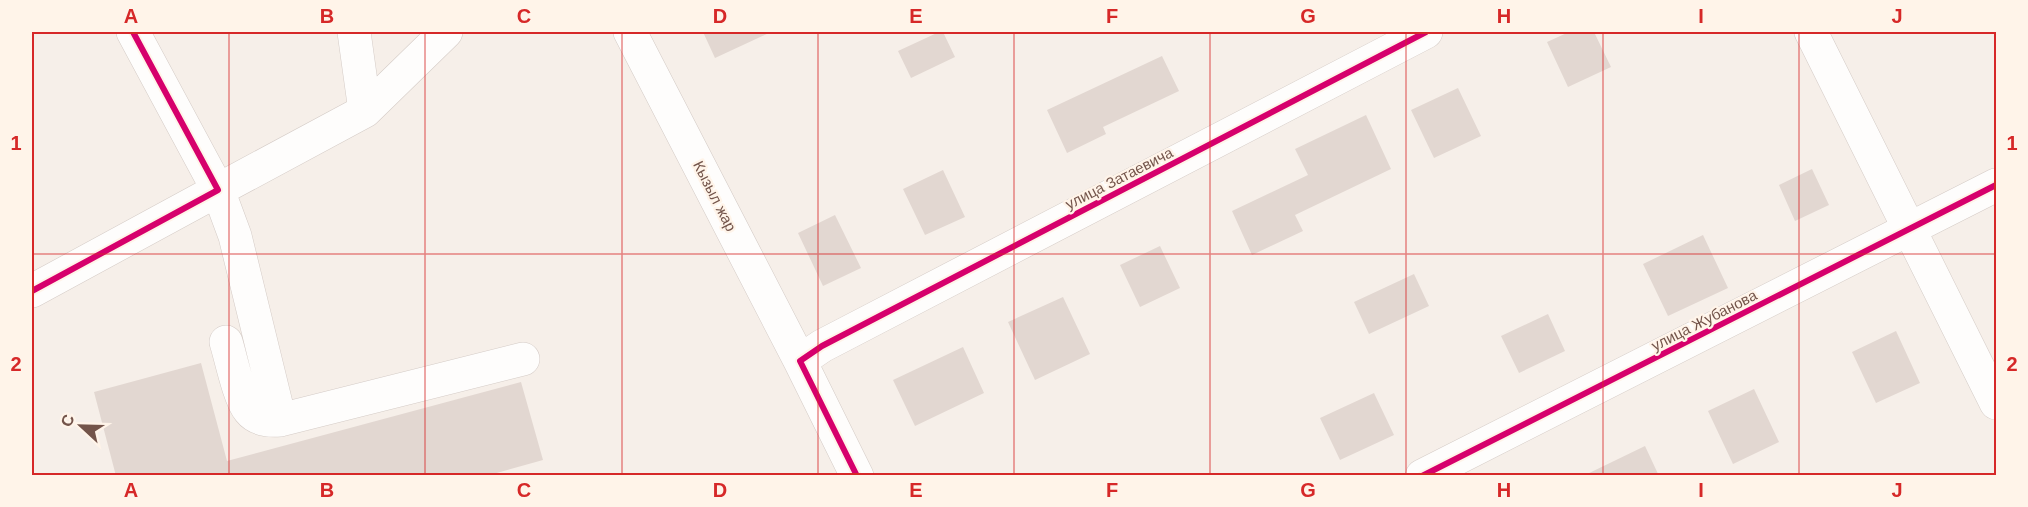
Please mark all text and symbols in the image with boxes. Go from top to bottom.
text: A [124,5,138,27]
text: B [320,5,334,27]
text: C [517,5,531,27]
text: D [713,5,727,27]
text: E [909,5,923,27]
text: F [1106,5,1118,27]
text: G [1300,5,1316,27]
text: H [1497,5,1511,27]
text: I [1698,5,1704,27]
text: J [1891,5,1903,27]
text: 1 [10,132,22,154]
text: 1 [2006,132,2018,154]
street label: улица Затаевича [1062,143,1176,212]
street label: Кызыл жар [690,158,740,234]
street label: улица Жубанова [1648,286,1760,354]
text: 2 [10,353,22,375]
text: 2 [2006,353,2018,375]
north arrow [51,396,111,456]
text: С [58,412,78,429]
text: A [124,479,138,501]
text: B [320,479,334,501]
text: C [517,479,531,501]
text: D [713,479,727,501]
text: E [909,479,923,501]
text: F [1106,479,1118,501]
text: G [1300,479,1316,501]
text: H [1497,479,1511,501]
text: I [1698,479,1704,501]
text: J [1891,479,1903,501]

